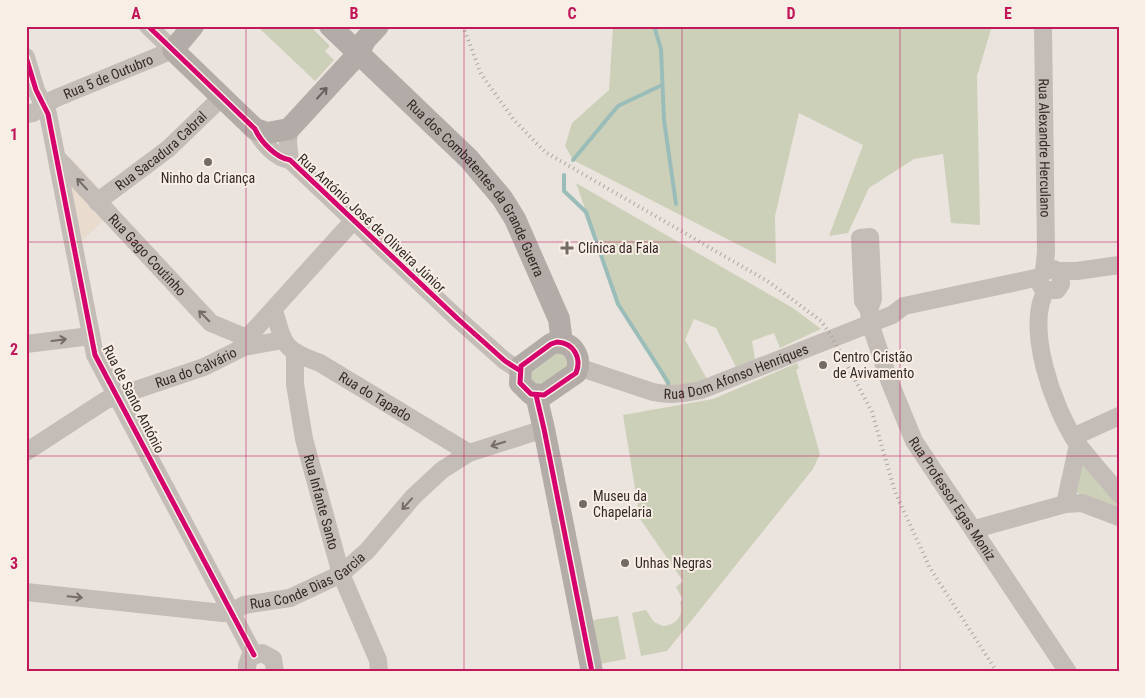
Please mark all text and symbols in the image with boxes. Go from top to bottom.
text: A [131,4,141,23]
text: B [350,4,359,23]
text: C [567,4,577,23]
text: D [786,4,796,23]
text: E [1004,4,1012,23]
street label: Rua 5 de Outubro [61,51,155,102]
street label: Rua Alexandre Herculano [1036,78,1054,218]
one-way arrow [316,86,328,99]
street label: Rua dos Combatentes da Grande Guerra [404,96,547,279]
street label: Rua Sacadura Cabral [112,108,210,194]
text: 1 [10,125,18,144]
street label: Rua António José de Oliveira Júnior [295,150,449,296]
marker: Ninho da Criança [202,156,214,168]
place label: Ninho da Criança [161,170,255,186]
one-way arrow [76,178,88,191]
street label: Rua Gago Coutinho [105,211,189,299]
place label: Clínica da Fala [578,240,659,256]
marker: Clínica da Fala [560,241,574,255]
one-way arrow [198,310,210,322]
one-way arrow [50,335,66,345]
text: 2 [10,340,18,359]
street label: Rua Dom Afonso Henriques [664,341,811,402]
street label: Rua de Santo António [100,342,168,456]
street label: Rua do Calvário [153,344,239,391]
place label: Centro Cristão de Avivamento [833,349,914,381]
marker: Centro Cristão de Avivamento [817,359,829,371]
street label: Rua do Tapado [336,368,414,424]
street label: Rua Professor Egas Moniz [906,434,999,563]
one-way arrow [490,440,506,449]
street label: Rua Infante Santo [301,453,342,551]
place label: Museu da Chapelaria [593,488,652,520]
one-way arrow [401,498,413,511]
marker: Museu da Chapelaria [577,498,589,510]
street label: Rua Conde Dias Garcia [249,549,368,612]
text: 3 [10,554,18,573]
place label: Unhas Negras [635,555,712,571]
marker: Unhas Negras [619,557,631,569]
one-way arrow [66,592,82,602]

